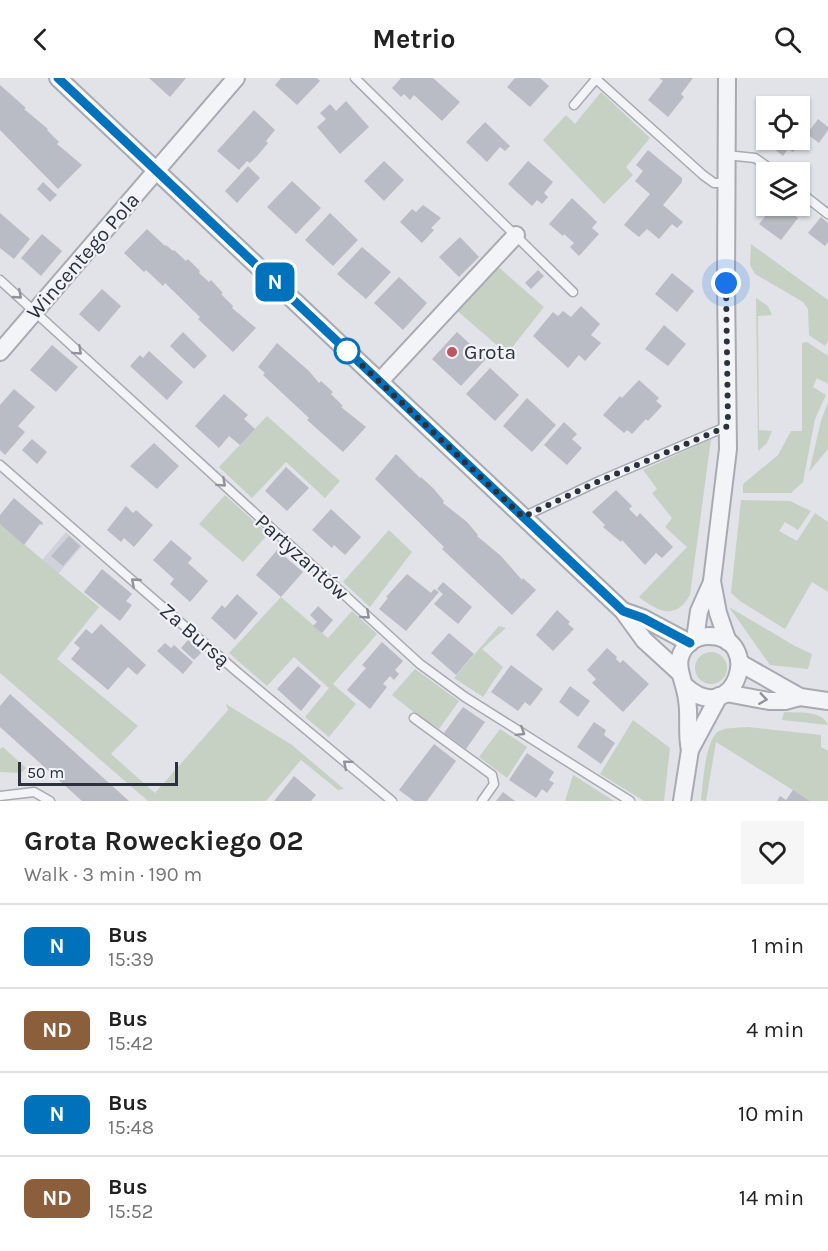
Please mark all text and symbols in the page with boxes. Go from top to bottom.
icon: back [24,23,57,56]
text: Metrio [372,23,456,55]
icon: search [771,23,804,56]
map controls [756,96,810,216]
button: locate [756,96,810,150]
button: layers [756,162,810,216]
street label: Wincentego Pola [22,188,144,324]
line badge: N [256,262,294,302]
your location [711,268,741,298]
text: N [267,270,283,294]
one-way arrow [11,288,22,299]
unlabelled marker [334,338,360,364]
place label: Grota [464,340,516,364]
one-way arrow [71,344,82,355]
marker: Grota [445,345,459,359]
one-way arrow [215,476,225,487]
street label: Partyzantów [250,509,354,605]
one-way arrow [131,578,142,589]
street label: Za Bursą [155,598,235,672]
one-way arrow [359,608,369,619]
one-way arrow [758,693,768,705]
one-way arrow [514,725,525,736]
scale bar [18,759,178,786]
one-way arrow [343,760,354,771]
text: 50 m [27,763,64,782]
button: heart [741,821,804,884]
text: Grota Roweckiego 02 [24,824,304,857]
text: Walk · 3 min · 190 m [24,863,202,886]
text: Bus [108,922,148,948]
text: 1 min [751,933,804,959]
text: N [49,934,65,958]
text: 15:39 [108,948,154,971]
text: Bus [108,1006,148,1032]
text: 4 min [746,1017,804,1043]
text: ND [42,1018,72,1042]
text: 15:42 [108,1032,153,1055]
text: Bus [108,1090,148,1116]
text: 10 min [738,1101,804,1127]
text: N [49,1102,65,1126]
text: 15:48 [108,1116,154,1139]
text: Bus [108,1174,148,1200]
text: 14 min [739,1185,804,1211]
text: ND [42,1186,72,1210]
text: 15:52 [108,1200,153,1223]

